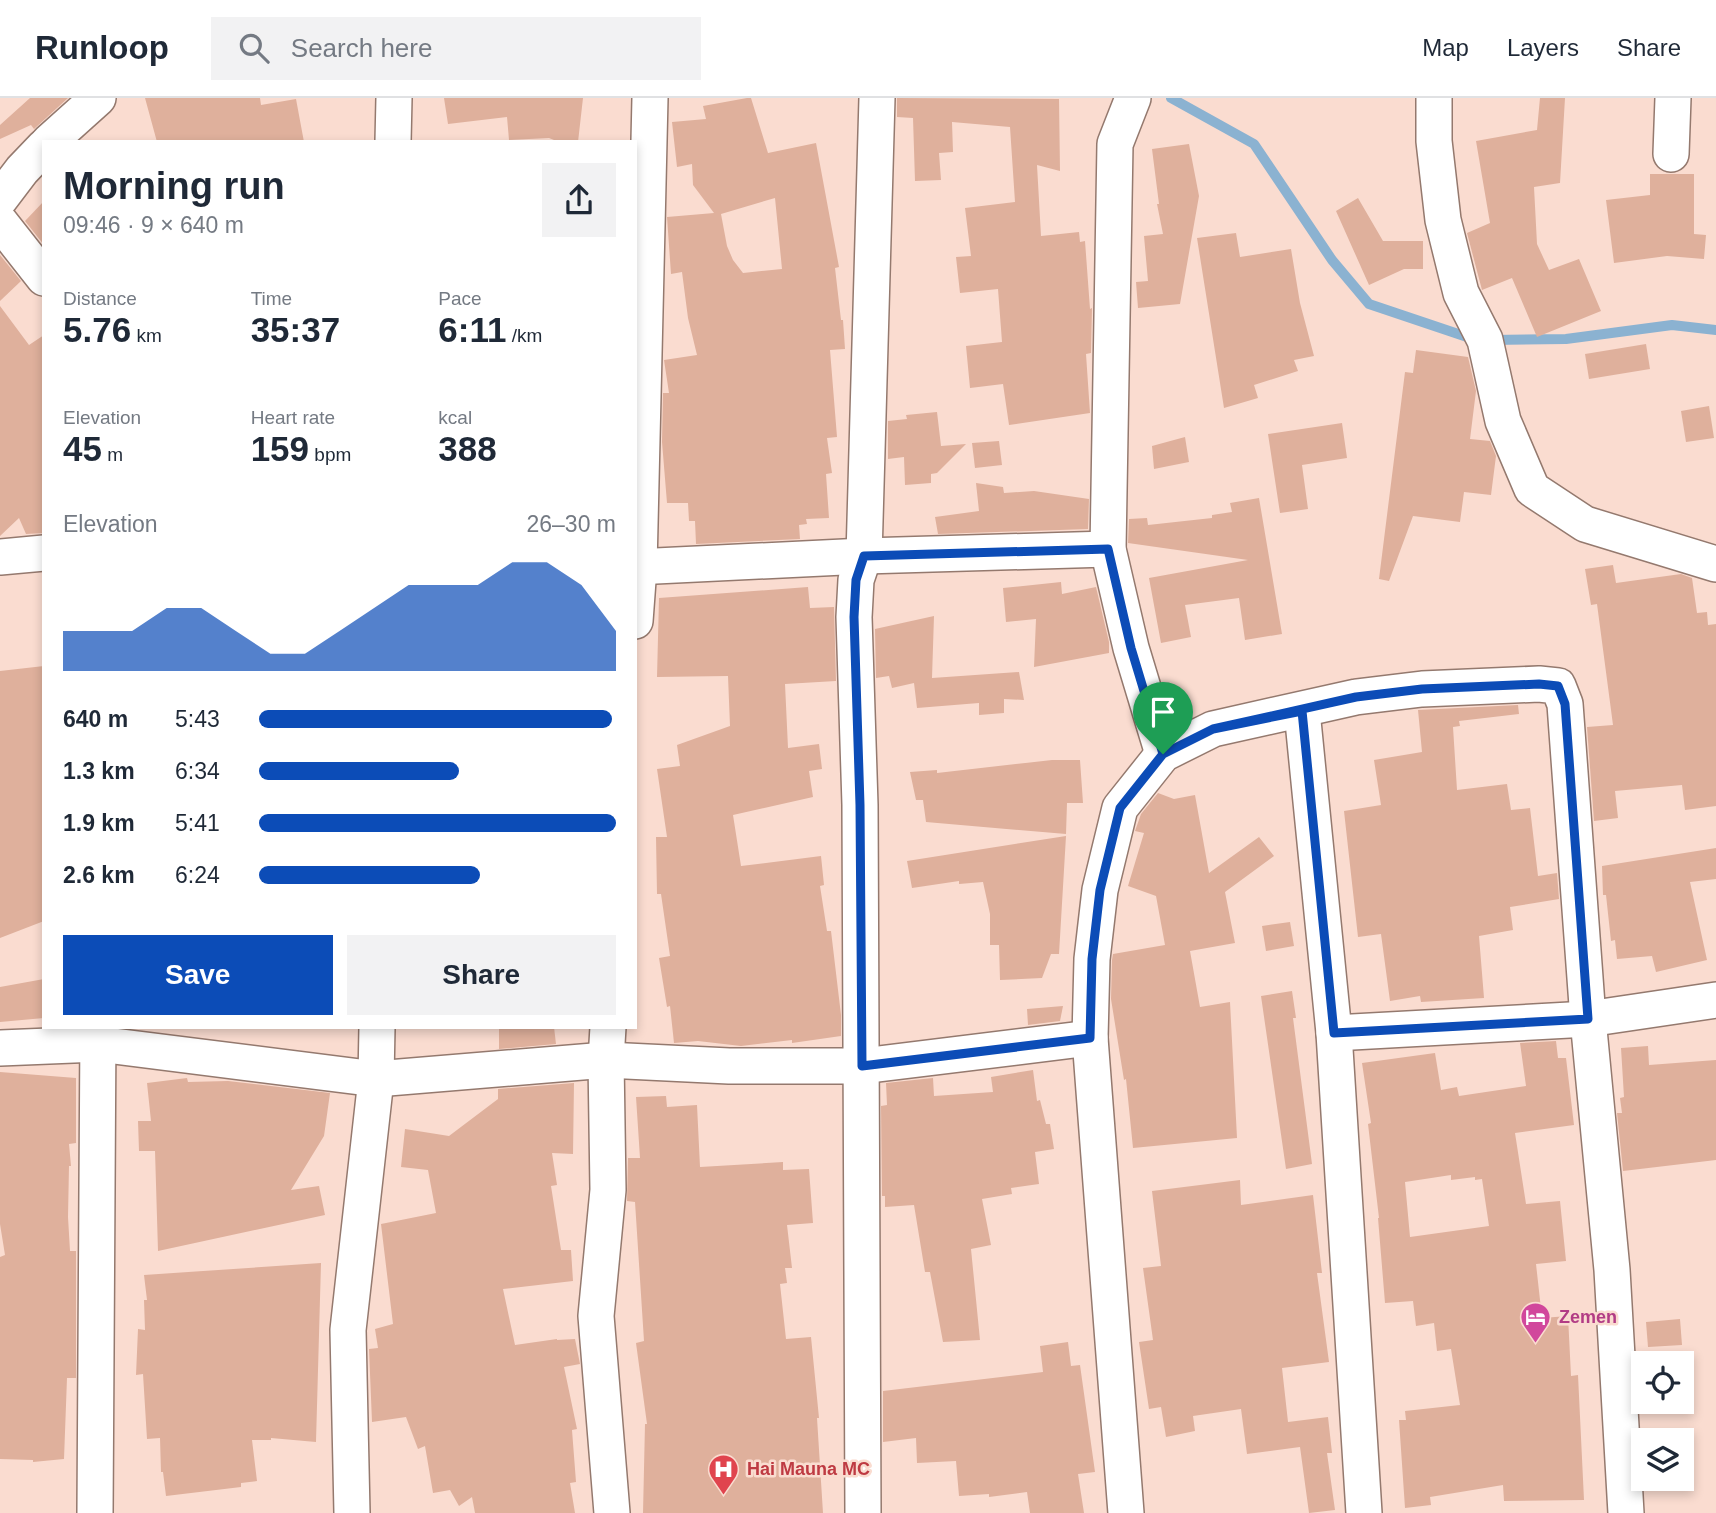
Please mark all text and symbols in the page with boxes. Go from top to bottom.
search box [211,17,701,80]
text: Runloop [35,29,169,66]
icon: search [235,29,273,67]
text: Search here [291,33,432,63]
text: Map [1422,34,1469,61]
text: Layers [1507,34,1579,61]
text: Share [1617,34,1681,61]
button: share [542,163,616,237]
text: Morning run [63,165,285,207]
text: 09:46 · 9 × 640 m [63,212,244,238]
text: Distance [63,288,137,309]
text: Time [251,288,292,309]
text: Pace [438,288,482,309]
text: 5.76 [63,310,131,349]
text: 35:37 [251,310,340,349]
text: 6:11 [438,310,506,349]
text: km [131,325,162,346]
text: /km [506,325,542,346]
text: Elevation [63,407,141,428]
text: Heart rate [251,407,335,428]
text: kcal [438,407,472,428]
text: 45 [63,429,102,468]
text: 159 [251,429,309,468]
text: 388 [438,429,497,468]
text: m [102,444,123,465]
text: bpm [309,444,351,465]
text: Elevation [63,511,158,537]
text: 26–30 m [526,511,616,537]
pin [1133,682,1193,754]
icon: arrive [1144,693,1182,731]
text: 640 m [63,706,128,732]
text: 5:43 [175,706,220,732]
text: 1.3 km [63,758,135,784]
text: 6:34 [175,758,220,784]
text: 1.9 km [63,810,135,836]
text: 5:41 [175,810,220,836]
text: 2.6 km [63,862,135,888]
text: 6:24 [175,862,220,888]
button: Save [63,935,333,1015]
button: Share [347,935,616,1015]
hotel icon: Zemen [1519,1300,1553,1344]
place label: Zemen [1559,1307,1617,1327]
map controls [1631,1351,1694,1491]
button: locate [1631,1351,1694,1414]
button: layers [1631,1428,1694,1491]
hospital icon: Hai Mauna MC [707,1452,741,1496]
place label: Hai Mauna MC [747,1459,870,1479]

